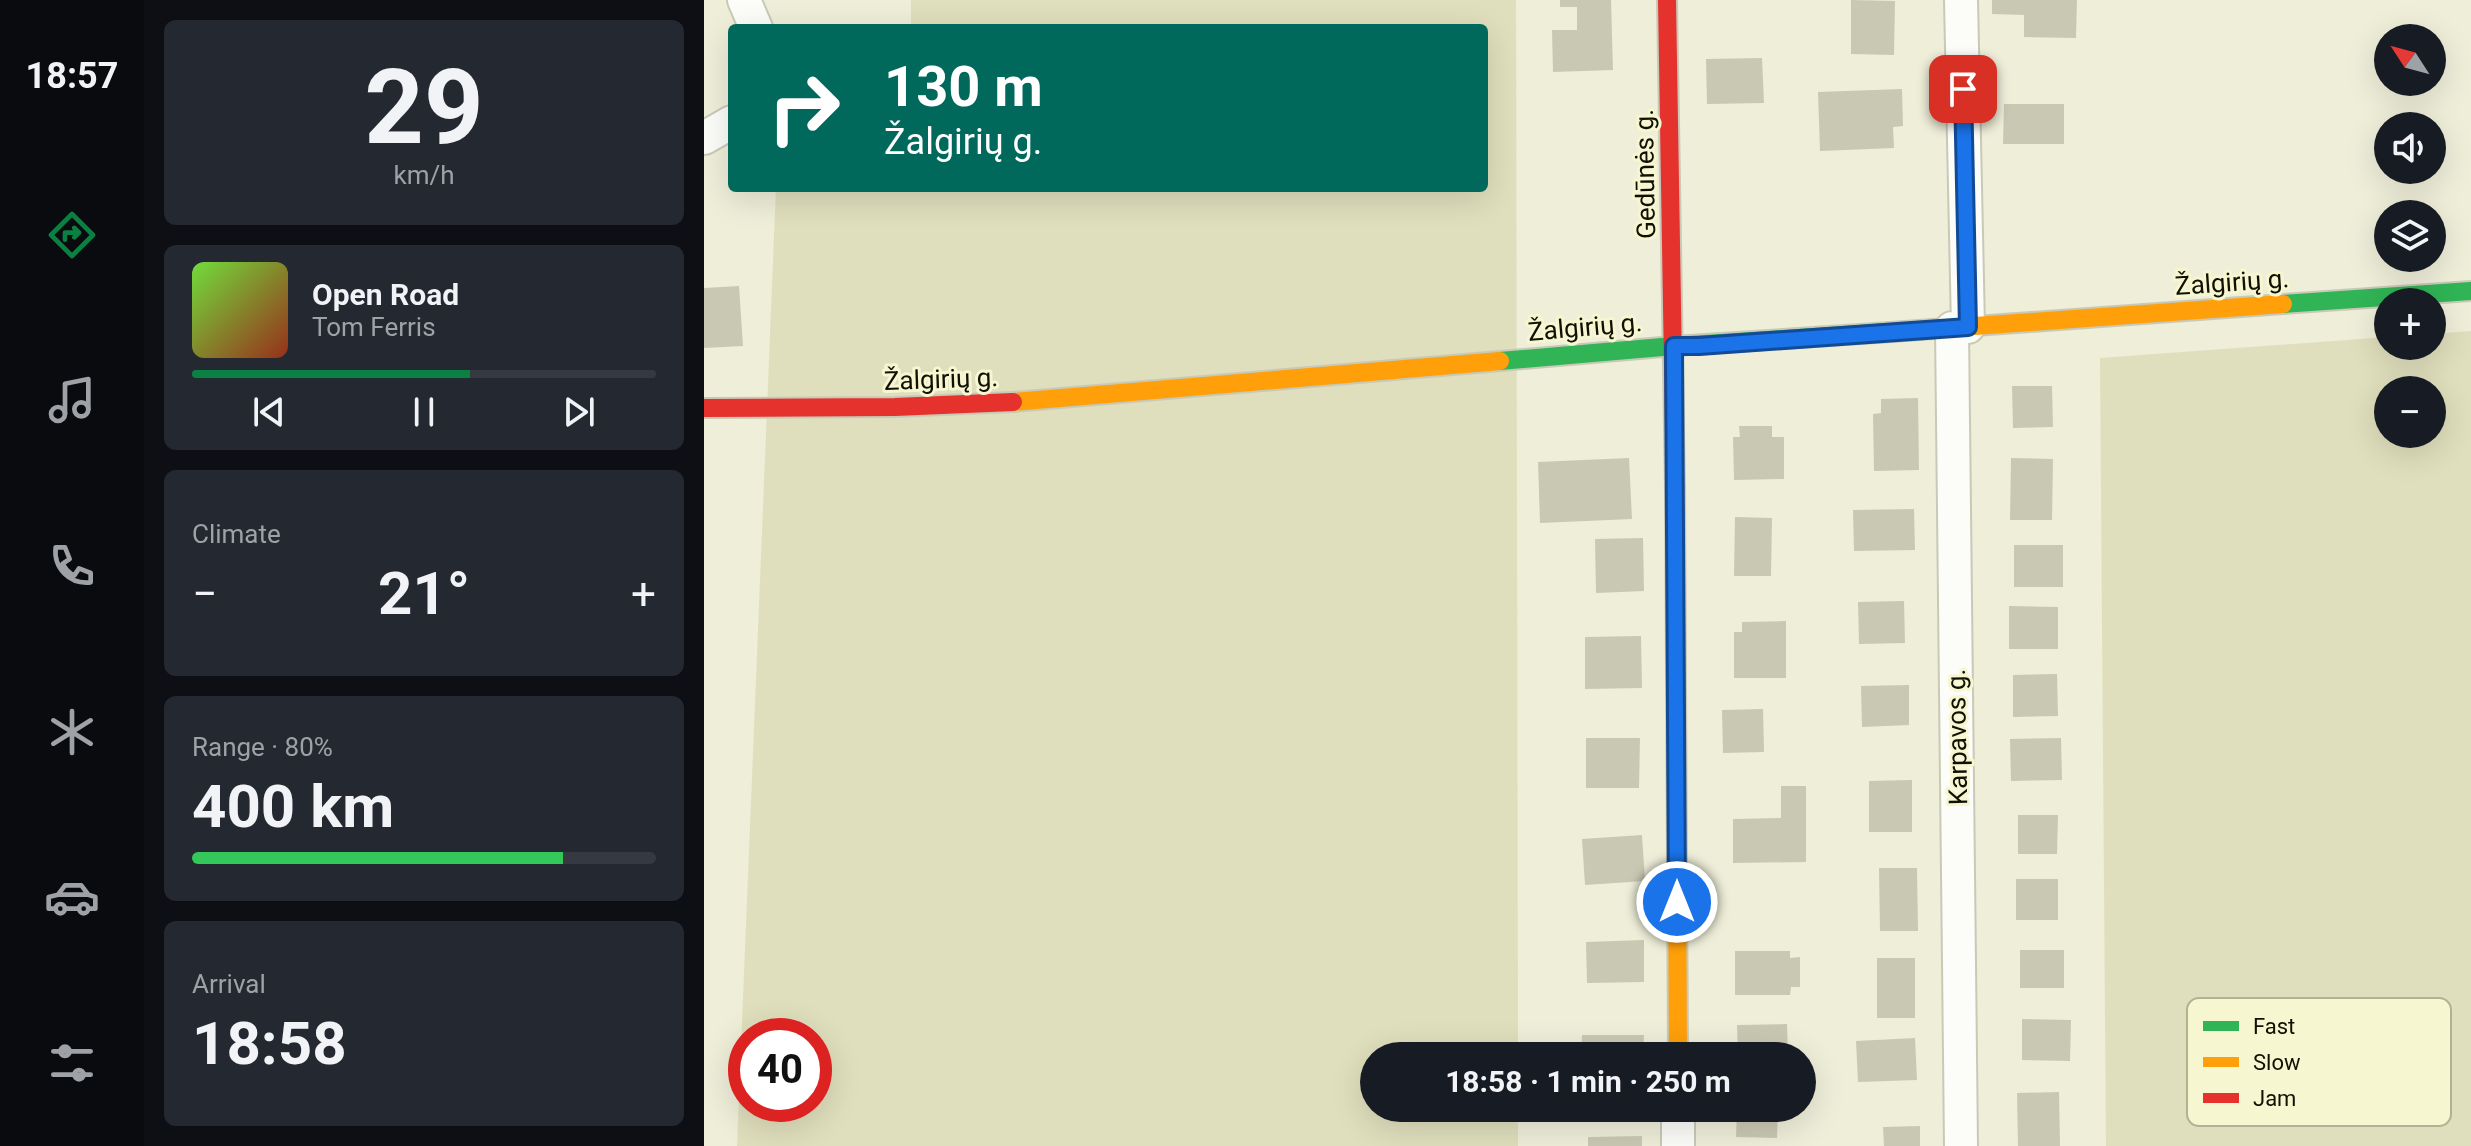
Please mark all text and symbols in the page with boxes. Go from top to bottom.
north arrow [2374,24,2446,96]
map controls [2374,24,2446,448]
text: 29 [364,47,484,168]
text: 130 m [884,54,1043,120]
text: 18:57 [26,55,118,97]
pin [1929,55,1997,123]
icon: right [752,56,856,160]
icon: arrive [1941,67,1985,111]
street label: Gedūnės g. [1629,109,1661,239]
button: sound [2374,112,2446,184]
text: Žalgirių g. [884,121,1042,163]
text: km/h [393,160,455,190]
button: layers [2374,200,2446,272]
icon: directions [44,207,100,263]
street label: Žalgirių g. [2174,263,2290,301]
text: Open Road [312,277,459,312]
button: + [2374,288,2446,360]
street label: Žalgirių g. [1527,307,1643,347]
text: Tom Ferris [312,312,436,342]
street label: Žalgirių g. [883,362,999,396]
icon: music [44,372,100,428]
button: − [2374,376,2446,448]
icon: previous [247,390,291,434]
icon: pause [402,390,446,434]
icon: next [557,390,601,434]
text: Climate [192,519,281,549]
icon: phone [44,538,100,594]
text: 21° [378,558,470,629]
text: − [192,568,217,620]
text: + [631,568,656,620]
street label: Karpavos g. [1941,669,1973,805]
icon: climate [44,704,100,760]
text: Range · 80% [192,732,333,762]
text: 400 km [192,771,394,842]
position arrow [1635,860,1719,944]
icon: car [44,869,100,925]
text: Arrival [192,969,266,999]
legend [2187,998,2451,1126]
text: 18:58 [192,1008,347,1079]
text: Fast [2253,1014,2295,1039]
speed limit sign: 40 [728,1018,832,1122]
icon: filters [44,1035,100,1091]
text: Slow [2253,1050,2301,1075]
text: 18:58 · 1 min · 250 m [1445,1064,1731,1099]
text: Jam [2253,1086,2296,1111]

